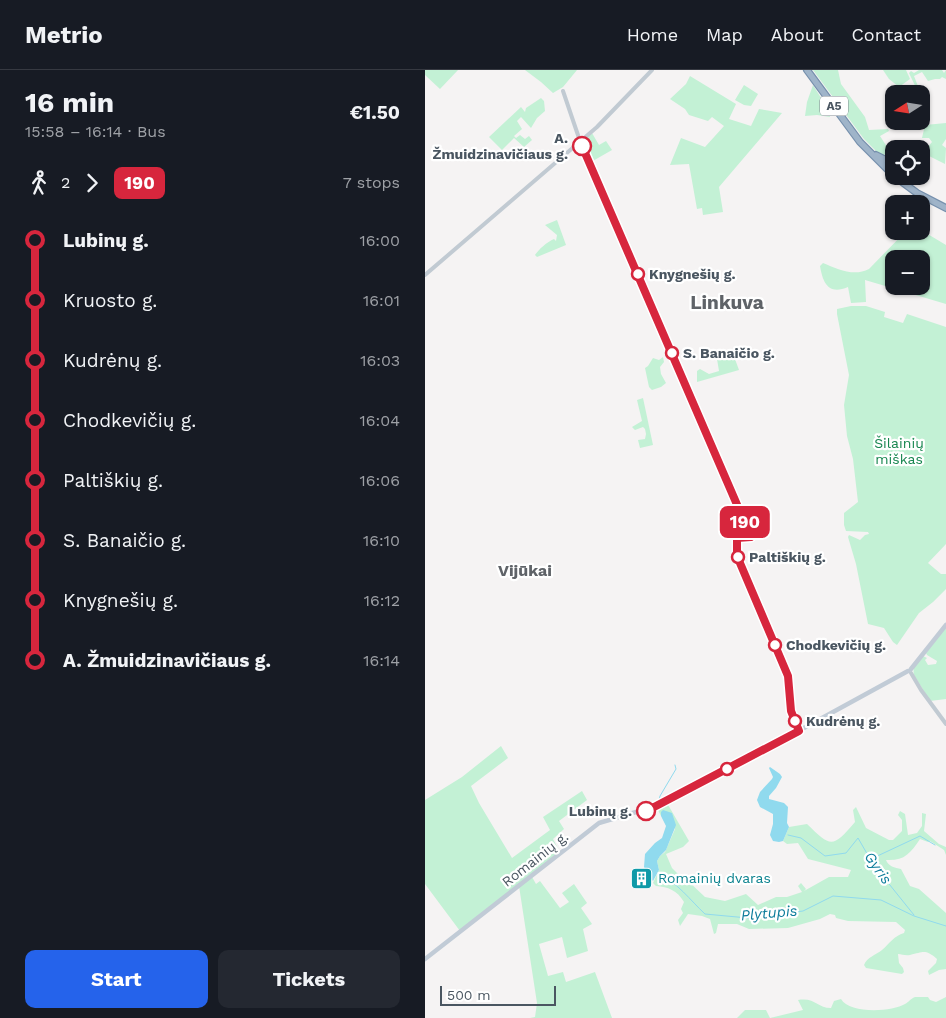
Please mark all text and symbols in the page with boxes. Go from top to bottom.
text: Metrio [25,21,103,49]
text: Home [627,24,678,45]
text: Map [706,24,743,45]
text: About [771,24,823,45]
text: Contact [851,24,921,45]
north arrow [885,85,930,130]
map controls [885,85,930,295]
text: 16 min [25,86,114,119]
road number: A5 [820,97,848,116]
text: €1.50 [350,101,400,124]
text: 15:58 – 16:14 · Bus [25,122,166,141]
place label: A. Žmuidzinavičiaus g. [433,130,568,162]
marker: A. Žmuidzinavičiaus g. [572,136,592,156]
button: locate [885,140,930,185]
icon: walk [25,169,53,197]
icon: forward [78,169,106,197]
text: 190 [124,172,155,193]
text: 2 [61,173,70,192]
text: 7 stops [343,173,400,192]
button: + [885,195,930,240]
text: Lubinų g. [63,229,149,252]
text: 16:00 [359,231,400,250]
button: − [885,250,930,295]
place label: Knygnešių g. [649,266,736,282]
marker: Knygnešių g. [631,267,645,281]
text: Kruosto g. [63,289,157,312]
text: 16:01 [363,291,400,310]
district label: Linkuva [690,291,764,314]
place label: S. Banaičio g. [683,345,775,361]
marker: S. Banaičio g. [665,346,679,360]
text: Kudrėnų g. [63,349,162,372]
text: 16:03 [360,351,400,370]
text: Chodkevičių g. [63,409,196,432]
text: 16:04 [360,411,400,430]
park label: Šilainių miškas [874,435,924,467]
text: Paltiškių g. [63,469,163,492]
text: 16:06 [360,471,400,490]
line badge: 190 [716,506,774,538]
text: 190 [730,511,760,532]
text: S. Banaičio g. [63,529,186,552]
text: 16:10 [363,531,400,550]
place label: Paltiškių g. [749,549,826,565]
marker: Paltiškių g. [731,550,745,564]
district label: Vijūkai [498,561,552,580]
text: Knygnešių g. [63,589,178,612]
text: 16:12 [364,591,400,610]
place label: Chodkevičių g. [786,637,886,653]
marker: Chodkevičių g. [768,638,782,652]
text: A. Žmuidzinavičiaus g. [63,649,271,672]
text: 16:14 [363,651,400,670]
place label: Kudrėnų g. [806,713,880,729]
marker: Kudrėnų g. [788,714,802,728]
unlabelled marker [720,762,734,776]
marker: Lubinų g. [636,801,656,821]
place label: Lubinų g. [569,803,632,819]
street label: Romainių g. [499,828,571,890]
water label: Gyris [860,848,896,888]
building icon: Romainių dvaras [630,866,654,890]
place label: Romainių dvaras [658,870,771,886]
water label: Plytupis [740,902,798,924]
button: Start [25,950,208,1008]
button: Tickets [218,950,400,1008]
scale bar [440,983,556,1006]
text: 500 m [447,987,491,1003]

